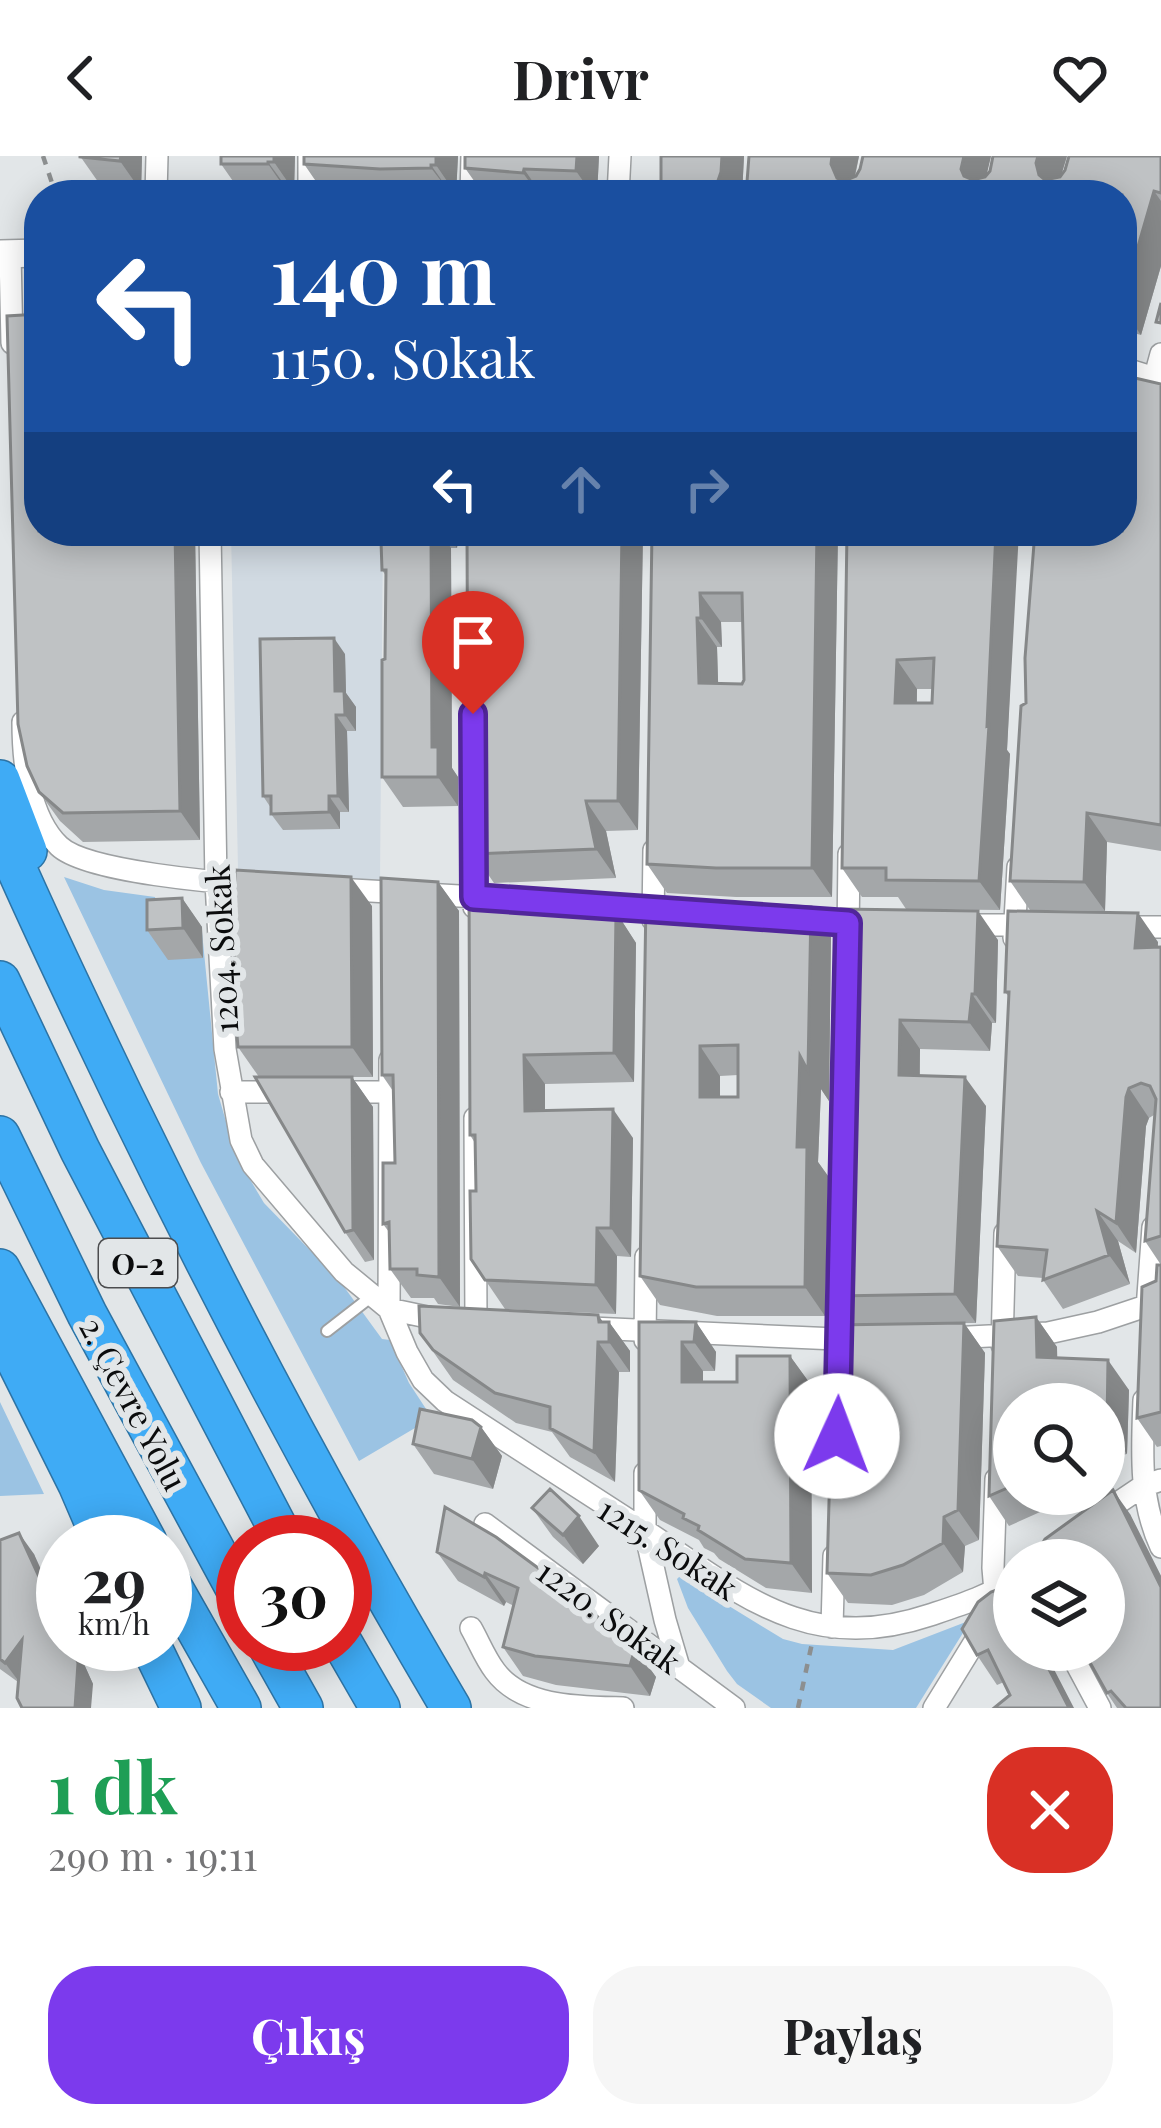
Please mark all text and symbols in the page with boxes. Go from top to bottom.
text: Drivr [512,42,649,114]
icon: back [48,45,114,111]
icon: heart [1047,45,1113,111]
text: 140 m [270,214,496,326]
icon: left [72,228,228,384]
text: 1150. Sokak [270,321,535,393]
icon: left [422,456,488,522]
icon: ahead [548,456,614,522]
icon: right [674,456,740,522]
pin [422,591,524,714]
icon: arrive [440,609,506,675]
street label: 1204. Sokak [194,864,246,1034]
road number: O-2 [99,1239,177,1287]
street label: 2. Çevre Yolu [71,1309,199,1497]
position arrow [774,1373,900,1499]
map controls [993,1383,1125,1671]
button: search [993,1383,1125,1515]
street label: 1215. Sokak [591,1486,747,1608]
speed limit sign: 30 [216,1515,372,1671]
text: 29 [82,1538,146,1618]
button: layers [993,1539,1125,1671]
street label: 1220. Sokak [529,1548,691,1682]
text: km/h [78,1603,150,1643]
text: 1 dk [48,1736,178,1832]
button: close [987,1747,1113,1873]
text: 290 m · 19:11 [48,1829,258,1881]
button: Çıkış [48,1966,569,2104]
button: Paylaş [593,1966,1113,2104]

